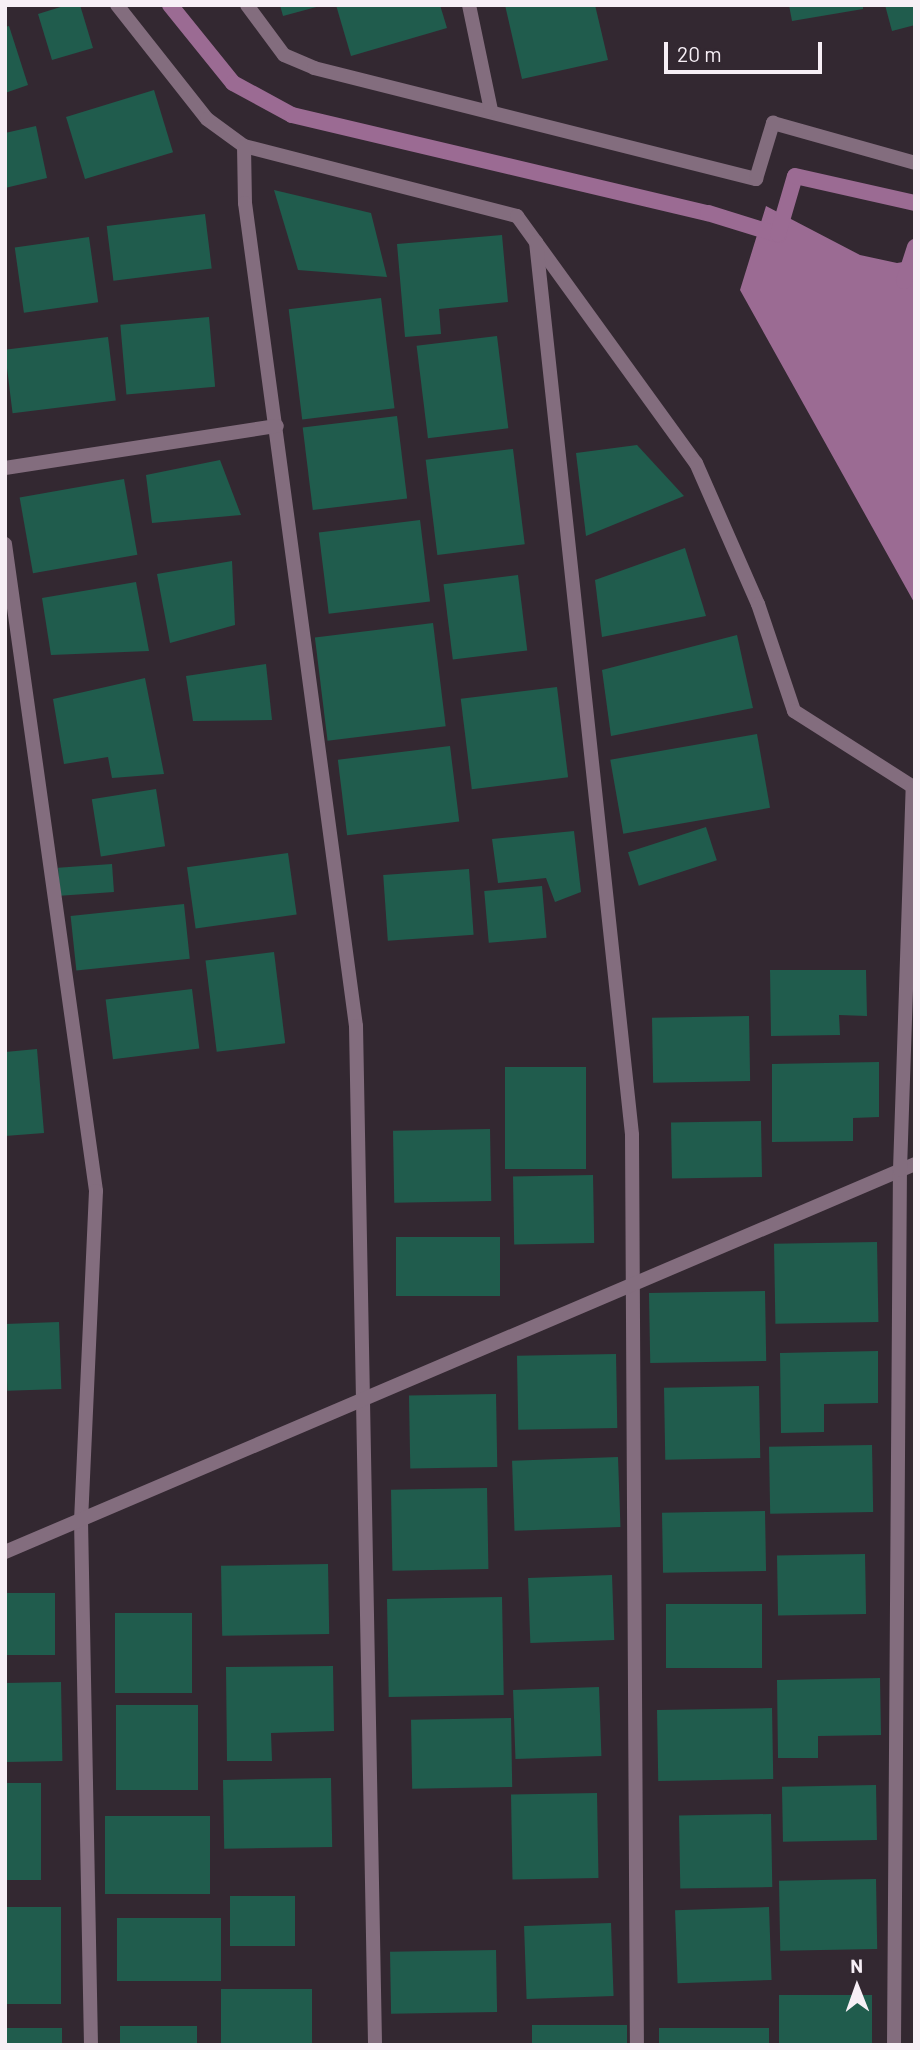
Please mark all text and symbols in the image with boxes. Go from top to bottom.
scale bar [668,28,825,72]
text: 20 m [677,41,722,66]
north arrow [822,1952,892,2022]
text: N [850,1954,863,1977]

